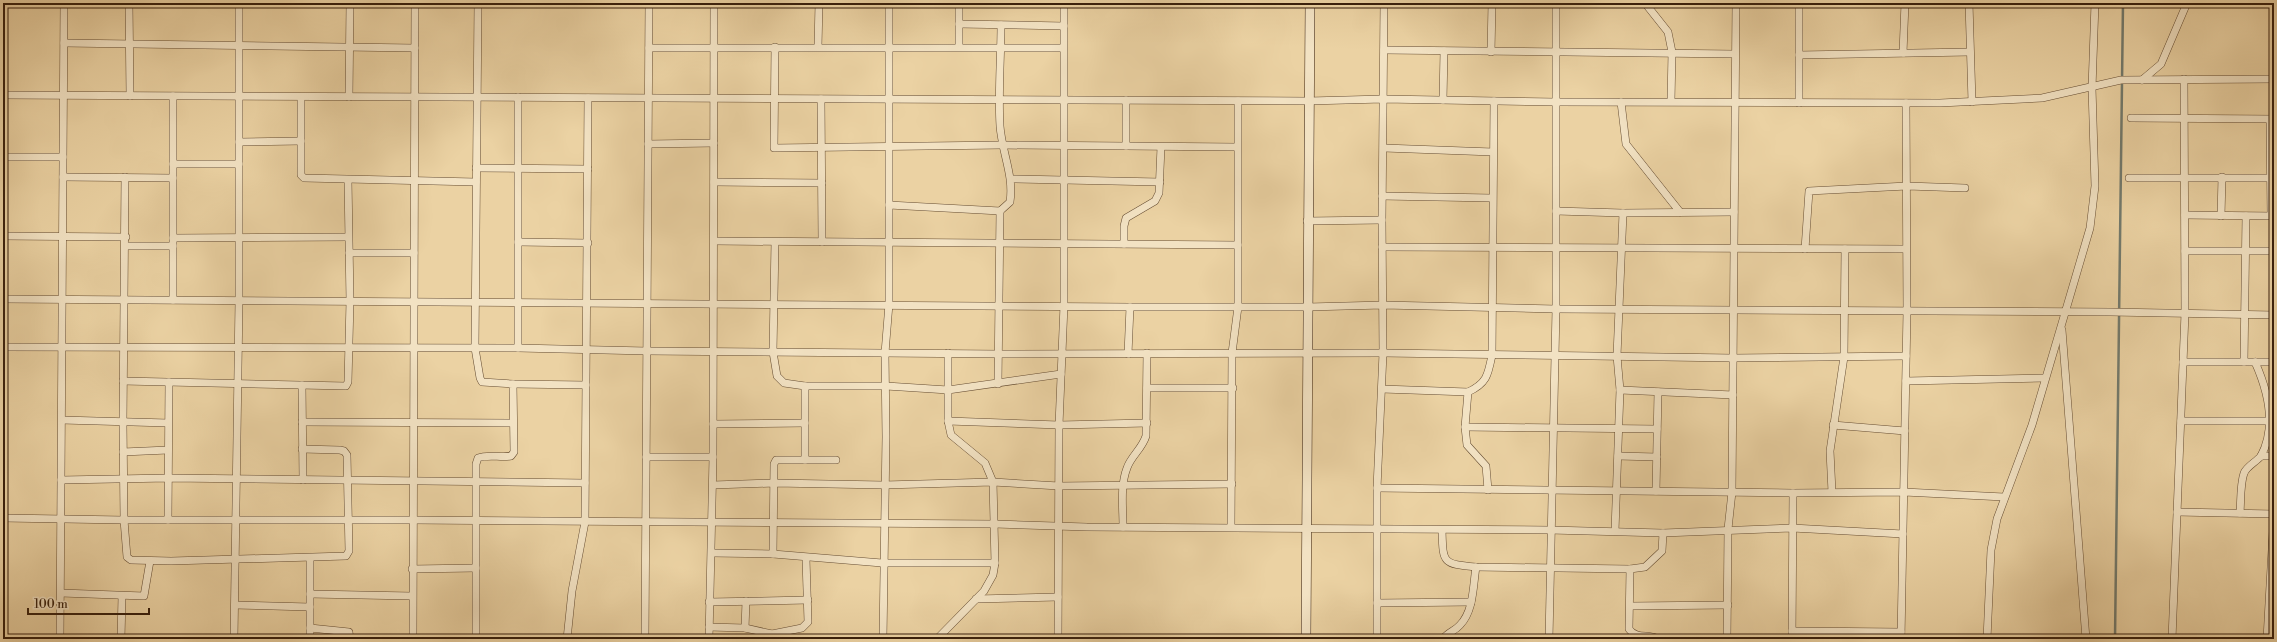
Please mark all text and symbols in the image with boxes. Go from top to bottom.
scale bar [28,590,149,616]
text: 100 m [34,597,68,612]

